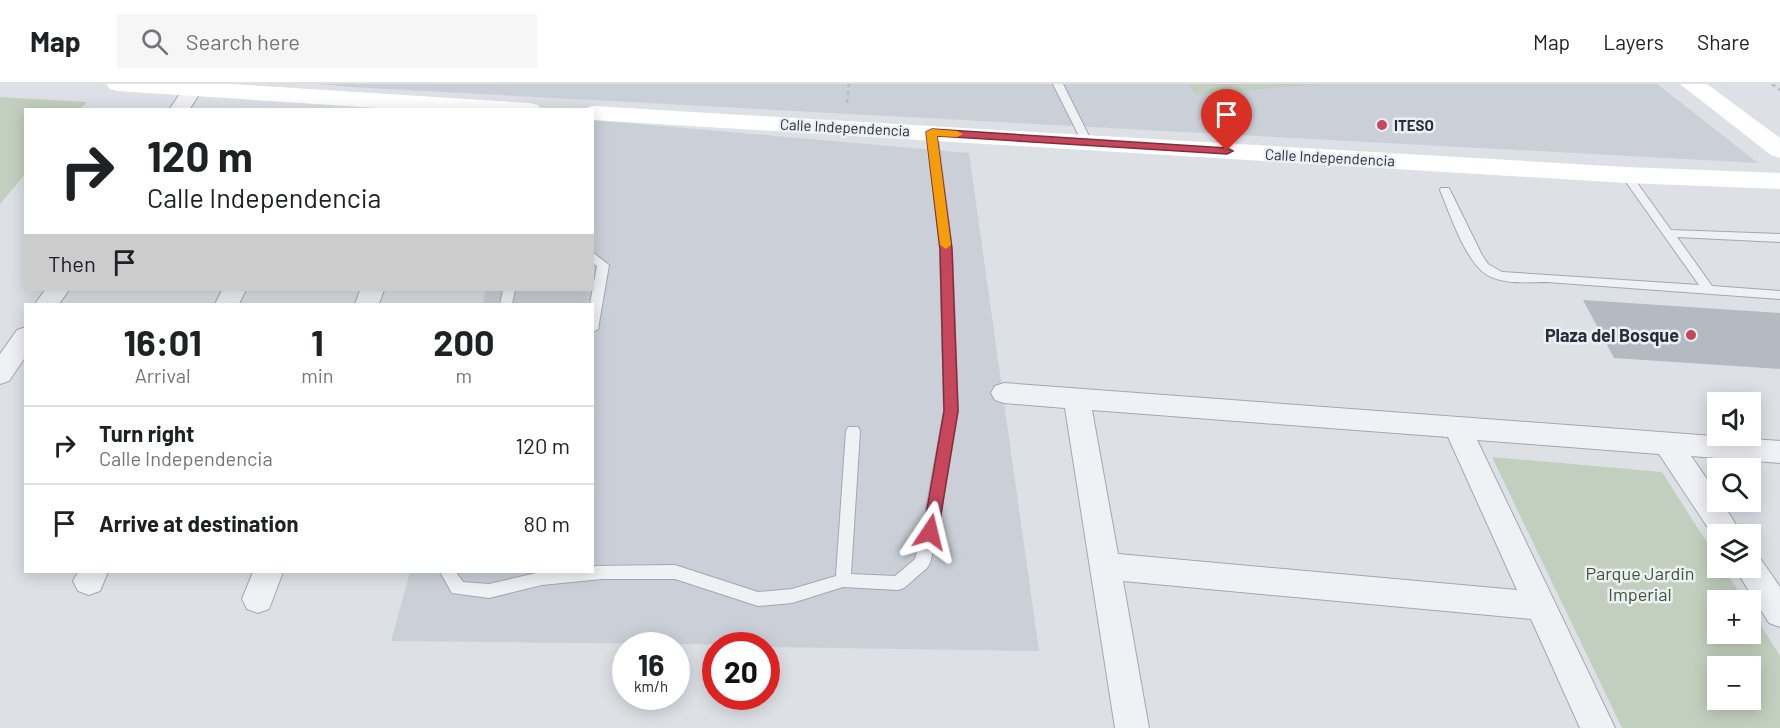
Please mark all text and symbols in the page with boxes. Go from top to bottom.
search box [117,14,537,68]
text: Map [30,24,81,58]
icon: search [138,25,171,58]
text: Search here [186,28,300,54]
text: Map [1533,29,1570,54]
text: Layers [1603,29,1664,54]
text: Share [1697,29,1750,54]
pin [1201,89,1252,151]
icon: arrive [1210,98,1243,131]
street label: Calle Independencia [780,115,910,139]
place label: ITESO [1394,116,1434,134]
marker: ITESO [1375,118,1389,132]
text: 120 m [147,130,253,180]
icon: right [48,132,126,210]
street label: Calle Independencia [1265,145,1395,169]
text: Calle Independencia [147,181,381,213]
icon: arrive [108,246,141,279]
text: Then [48,250,96,276]
text: 16:01 [124,320,202,363]
text: 1 [311,320,324,363]
text: 200 [433,320,494,363]
place label: Plaza del Bosque [1545,324,1679,346]
marker: Plaza del Bosque [1684,328,1698,342]
text: Arrival [135,363,191,387]
text: min [301,363,334,387]
text: m [456,363,472,387]
map controls [1707,392,1761,710]
button: sound [1707,392,1761,446]
text: Turn right [99,420,194,446]
icon: right [48,429,81,462]
text: 120 m [515,432,570,458]
text: Calle Independencia [99,446,273,470]
button: search [1707,458,1761,512]
position arrow [898,500,962,564]
icon: arrive [48,507,81,540]
text: Arrive at destination [99,510,298,536]
text: 80 m [524,510,570,536]
button: layers [1707,524,1761,578]
park label: Parque Jardin Imperial [1585,562,1695,605]
button: + [1707,590,1761,644]
speed limit sign: 20 [702,632,780,710]
text: 16 [638,646,664,682]
button: − [1707,656,1761,710]
text: km/h [634,677,668,695]

